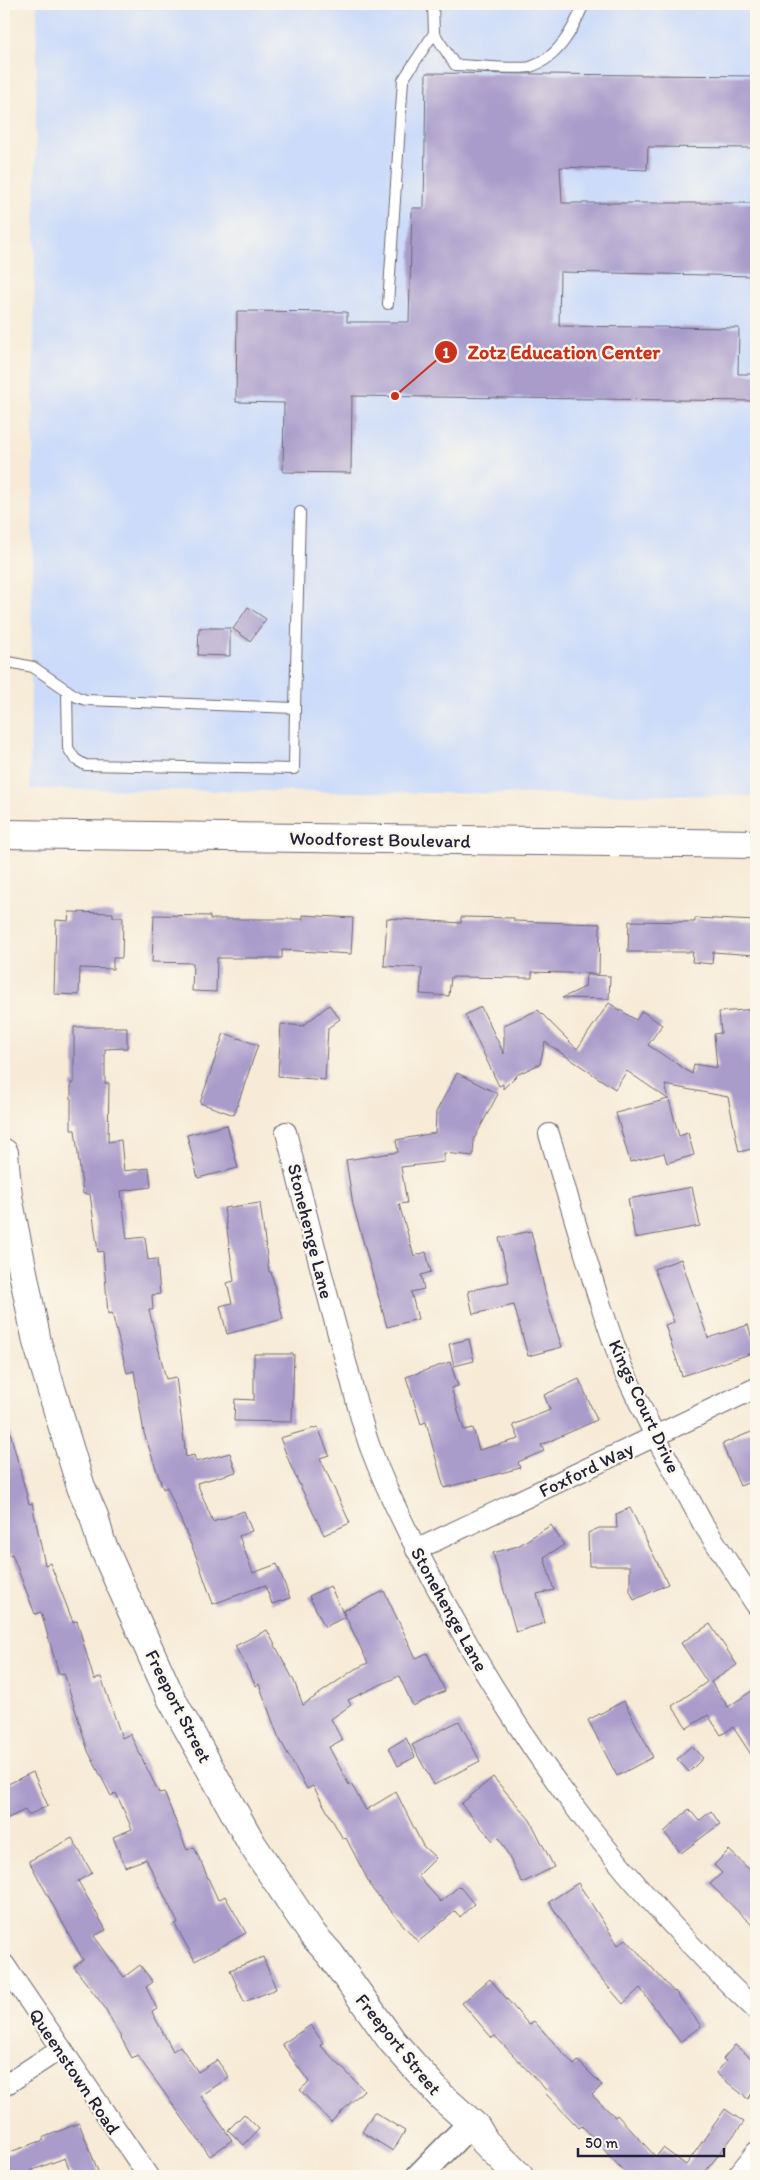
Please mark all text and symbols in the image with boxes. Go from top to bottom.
callout: Zotz Education Center [433,335,670,370]
text: Zotz Education Center [468,340,661,364]
text: 1 [443,344,450,362]
street label: Woodforest Boulevard [289,826,471,853]
street label: Stonehenge Lane [283,1161,338,1301]
street label: Kings Court Drive [604,1336,685,1476]
street label: Foxford Way [535,1437,637,1502]
street label: Stonehenge Lane [406,1543,493,1675]
street label: Freeport Street [140,1646,217,1767]
street label: Freeport Street [351,1989,446,2100]
street label: Queenstown Road [24,2004,126,2139]
scale bar [578,2125,724,2157]
text: 50 m [585,2134,618,2152]

